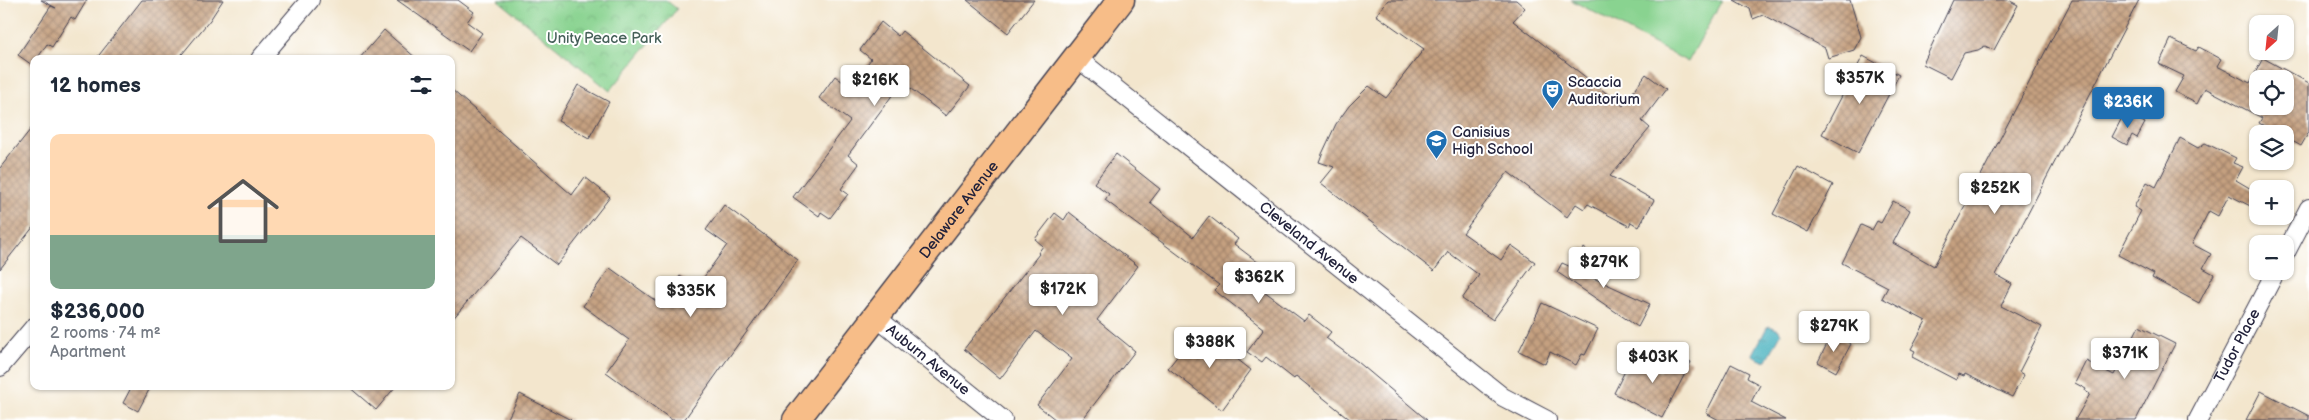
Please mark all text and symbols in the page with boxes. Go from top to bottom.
north arrow [2249,15,2294,60]
map controls [2249,15,2294,280]
park label: Unity Peace Park [547,29,662,48]
pin: $357K [1825,62,1895,105]
pin: $216K [840,64,910,107]
text: $357K [1836,69,1884,88]
button: locate [2249,70,2294,115]
icon: filters [407,71,435,99]
text: $216K [851,71,899,90]
text: 12 homes [50,73,141,98]
place label: Scaccia Auditorium [1568,73,1640,109]
theatre icon: Scaccia Auditorium [1540,79,1564,110]
pin: $236K [2093,86,2163,129]
text: $236K [2103,93,2153,112]
place label: Canisius High School [1452,123,1533,159]
button: layers [2249,125,2294,170]
school or university icon: Canisius High School [1424,129,1448,160]
street label: Delaware Avenue [915,157,1003,263]
icon: home [198,166,288,256]
pin: $252K [1960,172,2030,215]
text: $252K [1970,179,2020,198]
button: + [2249,180,2294,225]
street label: Cleveland Avenue [1255,198,1363,288]
button: − [2249,235,2294,280]
pin: $279K [1569,246,1639,289]
text: $279K [1580,253,1628,272]
pin: $362K [1224,262,1294,304]
text: $362K [1234,268,1284,287]
pin: $172K [1028,274,1098,316]
pin: $335K [656,276,726,318]
text: $172K [1040,280,1086,299]
text: $335K [666,282,716,301]
text: $236,000 [50,299,145,324]
street label: Tudor Place [2210,305,2265,386]
pin: $279K [1799,310,1869,353]
text: $279K [1810,317,1858,336]
street label: Auburn Avenue [882,320,974,400]
text: 2 rooms · 74 m² [50,324,161,343]
pin: $388K [1175,326,1245,369]
text: $388K [1185,333,1235,352]
pin: $371K [2090,338,2160,380]
pin: $403K [1618,342,1688,384]
text: Apartment [50,343,126,362]
text: $371K [2102,344,2148,363]
text: $403K [1628,348,1678,367]

